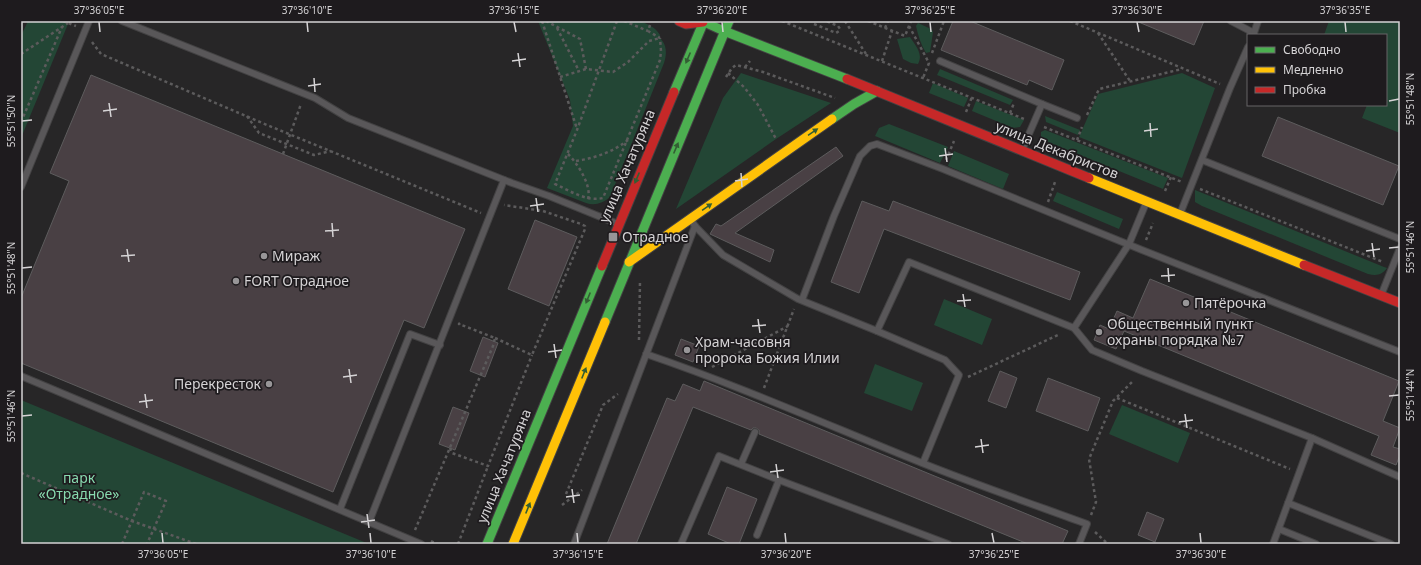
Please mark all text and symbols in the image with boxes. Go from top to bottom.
text: 37°36'05"E [74,3,124,17]
text: 37°36'10"E [282,3,332,17]
text: 37°36'15"E [489,3,539,17]
text: 37°36'20"E [697,3,747,17]
text: 37°36'25"E [905,3,955,17]
text: 37°36'30"E [1112,3,1162,17]
text: 37°36'35"E [1320,3,1370,17]
legend [1247,34,1387,106]
text: Свободно [1283,41,1341,58]
one-way arrow [684,52,691,64]
text: Медленно [1283,61,1343,78]
text: 55°51'48"N [1403,73,1417,125]
text: Пробка [1283,81,1326,98]
text: 55°51'50"N [4,95,18,147]
street label: улица Хачатуряна [594,106,659,225]
street label: улица Декабристов [993,116,1122,183]
one-way arrow [808,128,818,136]
one-way arrow [673,142,680,154]
one-way arrow [634,172,640,184]
one-way arrow [701,203,712,211]
text: 55°51'46"N [1403,221,1417,273]
place label: Отрадное [622,227,689,246]
marker: Отрадное [607,231,619,243]
text: 55°51'48"N [4,242,18,294]
place label: Мираж [272,246,320,265]
marker: Мираж [259,251,269,261]
place label: FORT Отрадное [244,271,349,290]
marker: FORT Отрадное [231,276,241,286]
one-way arrow [585,293,591,305]
place label: Пятёрочка [1194,293,1266,312]
marker: Пятёрочка [1181,298,1191,308]
place label: Общественный пункт охраны порядка №7 [1107,314,1254,349]
marker: Общественный пункт охраны порядка №7 [1094,327,1104,337]
place label: Храм-часовня пророка Божия Илии [695,332,840,367]
marker: Храм-часовня пророка Божия Илии [682,345,692,355]
one-way arrow [581,366,587,378]
text: 55°51'44"N [1403,369,1417,421]
place label: Перекресток [174,374,262,393]
marker: Перекресток [264,379,274,389]
text: 55°51'46"N [4,390,18,442]
street label: улица Хачатуряна [472,406,535,526]
park label: парк «Отрадное» [39,468,119,503]
one-way arrow [525,502,531,513]
text: 37°36'05"E [138,547,188,561]
text: 37°36'10"E [346,547,396,561]
text: 37°36'15"E [553,547,603,561]
text: 37°36'20"E [761,547,811,561]
text: 37°36'25"E [969,547,1019,561]
text: 37°36'30"E [1176,547,1226,561]

